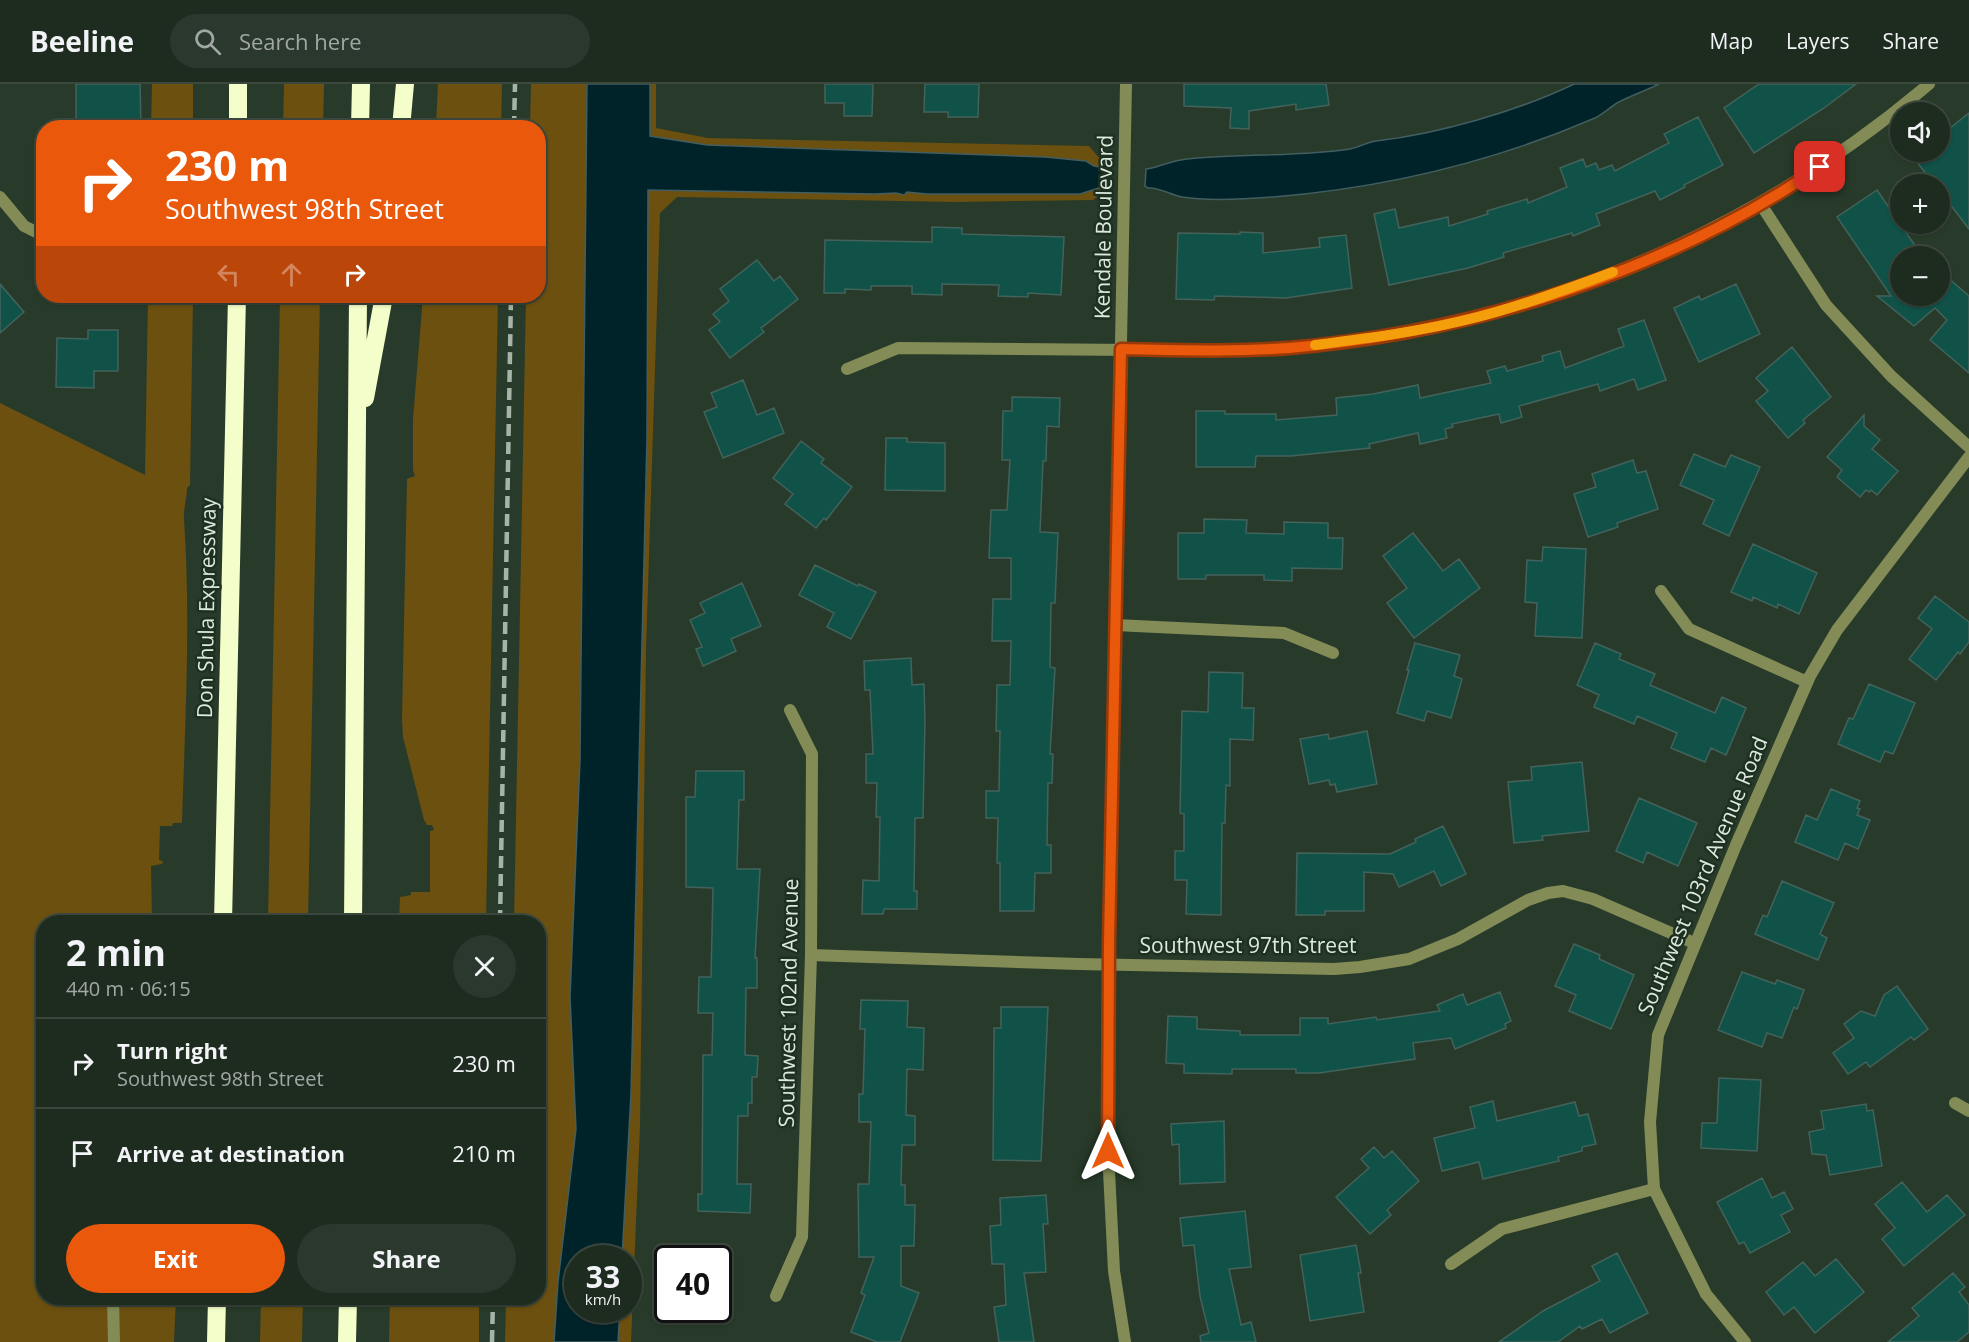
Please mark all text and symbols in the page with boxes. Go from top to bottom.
search box [170,14,590,68]
text: Beeline [30,22,134,60]
icon: search [191,25,224,58]
text: Search here [239,26,362,56]
text: Map [1710,27,1753,55]
text: Layers [1786,27,1850,55]
text: Share [1883,27,1939,55]
map controls [1890,102,1950,306]
button: sound [1890,102,1950,162]
street label: Kendale Boulevard [1087,135,1119,319]
text: 230 m [165,136,289,193]
pin [1794,141,1845,192]
icon: right [66,144,144,222]
icon: arrive [1803,150,1836,183]
button: + [1890,174,1950,234]
text: Southwest 98th Street [165,190,444,227]
button: − [1890,246,1950,306]
icon: left [212,258,245,291]
icon: ahead [275,258,308,291]
icon: right [338,258,371,291]
street label: Don Shula Expressway [190,497,222,718]
street label: Southwest 103rd Avenue Road [1631,732,1774,1019]
street label: Southwest 102nd Avenue [772,878,804,1128]
text: 2 min [66,928,166,977]
street label: Southwest 97th Street [1140,931,1356,959]
button: close [453,935,516,998]
text: 440 m · 06:15 [66,975,191,1002]
text: Turn right [117,1035,228,1065]
icon: right [66,1047,99,1080]
text: 230 m [452,1048,516,1078]
text: Southwest 98th Street [117,1065,324,1092]
position arrow [1076,1119,1140,1183]
icon: arrive [66,1137,99,1170]
text: Arrive at destination [117,1138,345,1168]
text: 210 m [452,1138,516,1168]
button: Exit [66,1224,285,1293]
button: Share [297,1224,516,1293]
speed limit sign: 40 [654,1245,732,1323]
text: 33 [586,1256,620,1297]
text: km/h [585,1289,621,1309]

